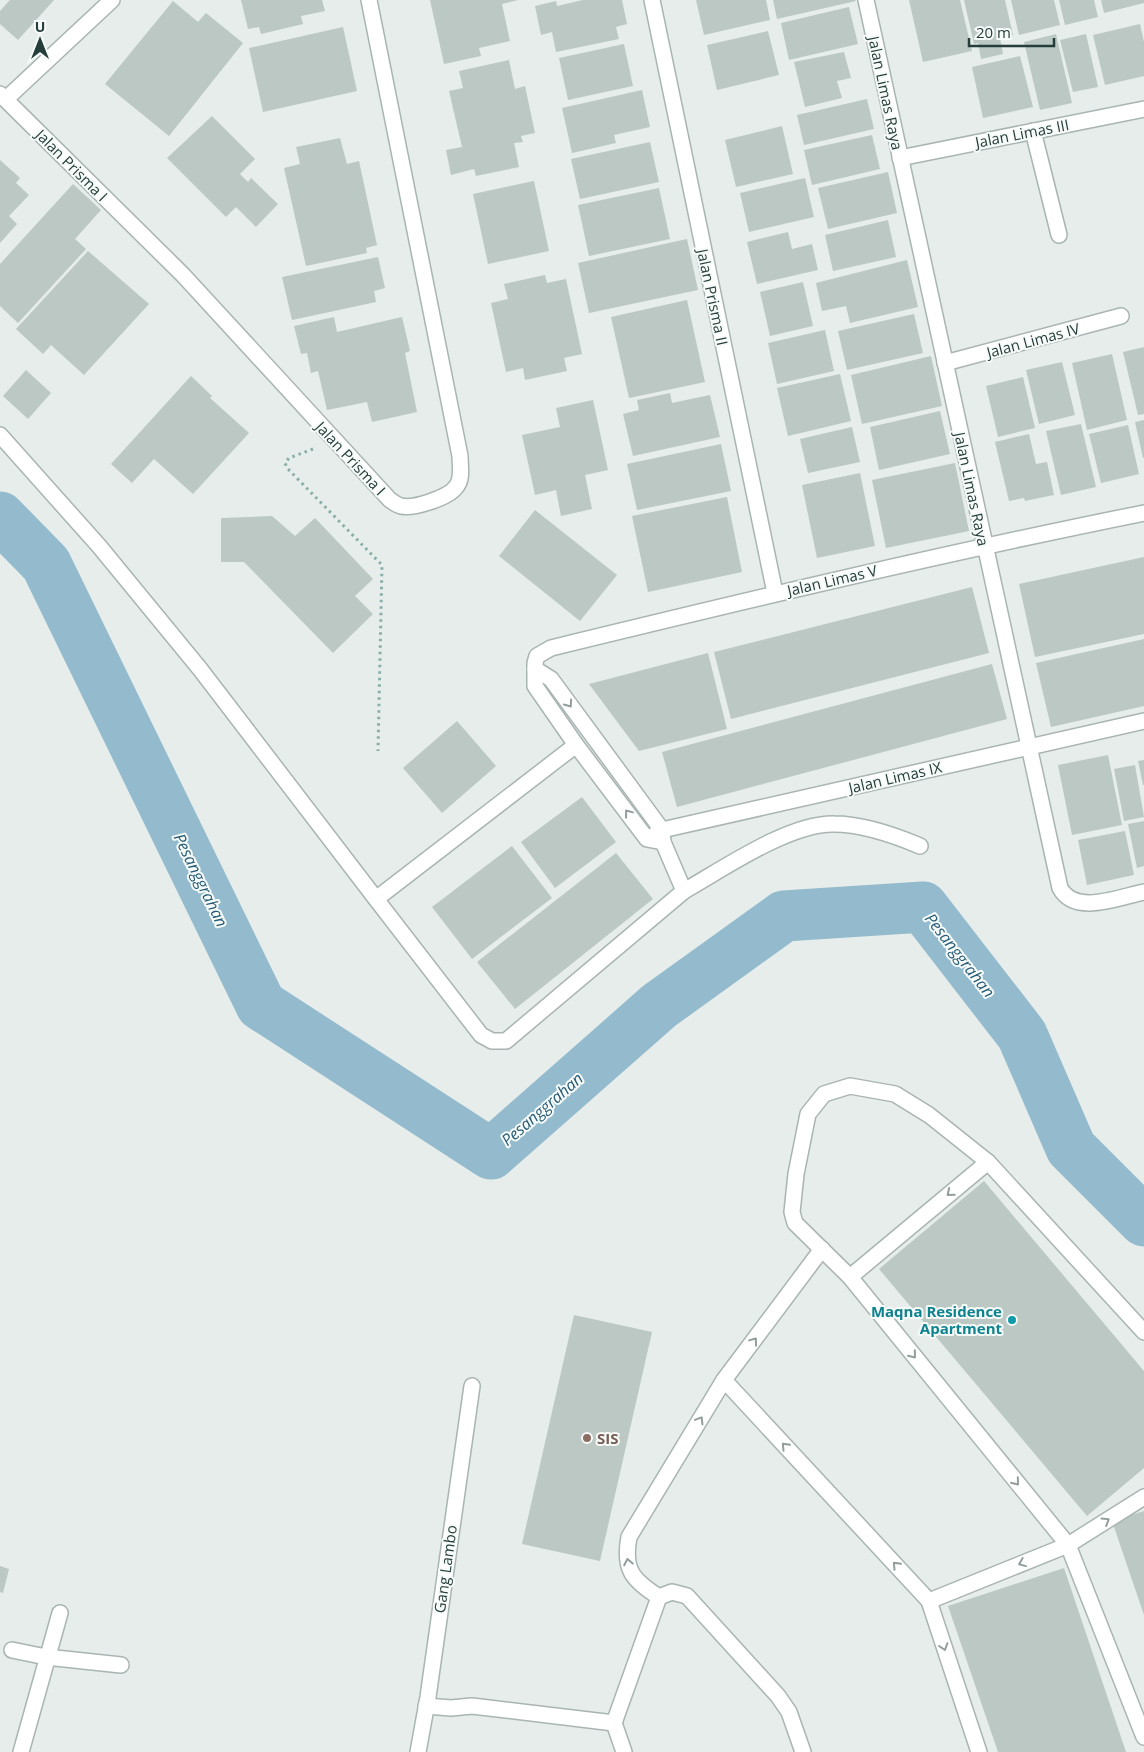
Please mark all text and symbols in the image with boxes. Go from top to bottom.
north arrow [15,15,65,65]
scale bar [969,15,1054,47]
text: U [35,17,45,36]
text: 20 m [976,22,1011,42]
street label: Jalan Limas Raya [864,32,908,152]
street label: Jalan Limas III [971,114,1071,152]
street label: Jalan Prisma I [30,123,112,205]
street label: Jalan Prisma II [693,245,733,347]
street label: Jalan Limas IV [982,318,1082,363]
street label: Jalan Prisma I [310,415,390,499]
street label: Jalan Limas Raya [950,428,994,548]
street label: Jalan Limas V [783,560,879,600]
one-way arrow [563,698,572,708]
street label: Jalan Limas IX [844,756,944,798]
one-way arrow [625,810,633,819]
water label: Pesanggrahan [169,829,233,931]
water label: Pesanggrahan [920,908,1000,1002]
water label: Pesanggrahan [496,1067,588,1151]
one-way arrow [947,1187,956,1196]
place label: Maqna Residence Apartment [871,1301,1002,1338]
marker: Maqna Residence Apartment [1006,1314,1018,1326]
one-way arrow [748,1338,756,1347]
one-way arrow [908,1350,917,1359]
one-way arrow [694,1417,703,1426]
place label: SIS [597,1428,619,1448]
marker: SIS [581,1432,593,1444]
one-way arrow [782,1442,791,1451]
one-way arrow [1010,1476,1018,1485]
one-way arrow [1100,1518,1109,1527]
street label: Gang Lambo [429,1524,461,1614]
one-way arrow [1018,1557,1027,1567]
one-way arrow [623,1558,634,1567]
one-way arrow [893,1562,902,1571]
one-way arrow [939,1642,949,1651]

